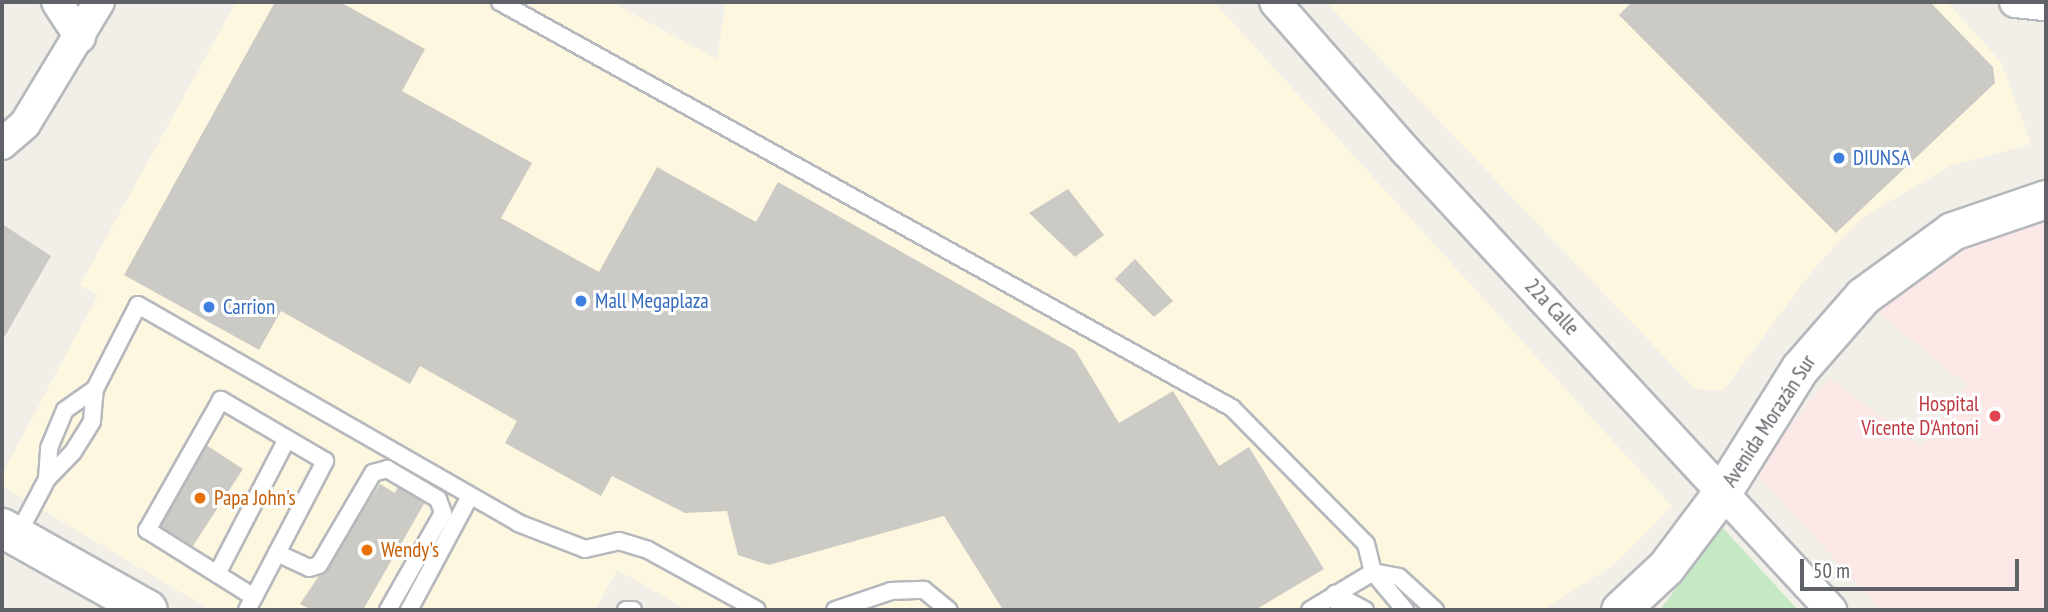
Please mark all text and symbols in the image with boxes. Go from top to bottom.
place label: DIUNSA [1853,145,1910,171]
marker: DIUNSA [1831,150,1847,166]
street label: 22a Calle [1520,274,1584,340]
place label: Mall Megaplaza [595,288,709,314]
marker: Mall Megaplaza [573,293,589,309]
place label: Carrion [223,294,275,320]
marker: Carrion [201,299,217,315]
street label: Avenida Morazán Sur [1717,350,1821,492]
place label: Hospital Vicente D'Antoni [1861,391,1979,441]
marker: Hospital Vicente D'Antoni [1985,406,2005,426]
place label: Papa John's [214,485,296,511]
marker: Papa John's [192,490,208,506]
place label: Wendy's [381,537,439,563]
marker: Wendy's [359,542,375,558]
scale bar [1803,546,2022,590]
text: 50 m [1813,557,1850,584]

